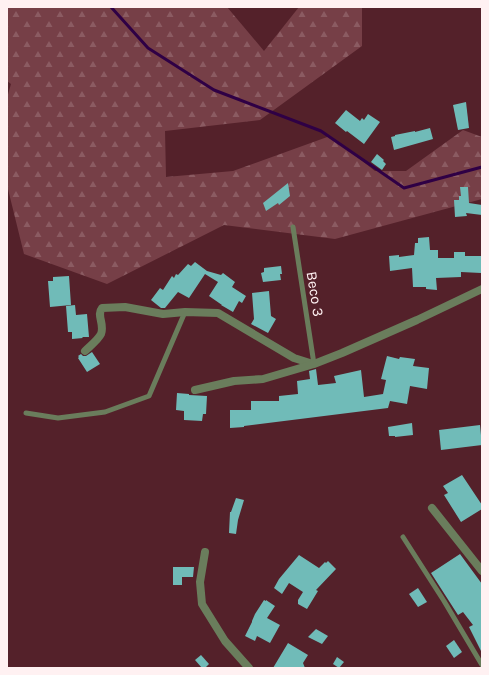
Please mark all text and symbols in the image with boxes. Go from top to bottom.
street label: Beco 3 [303,270,327,318]

